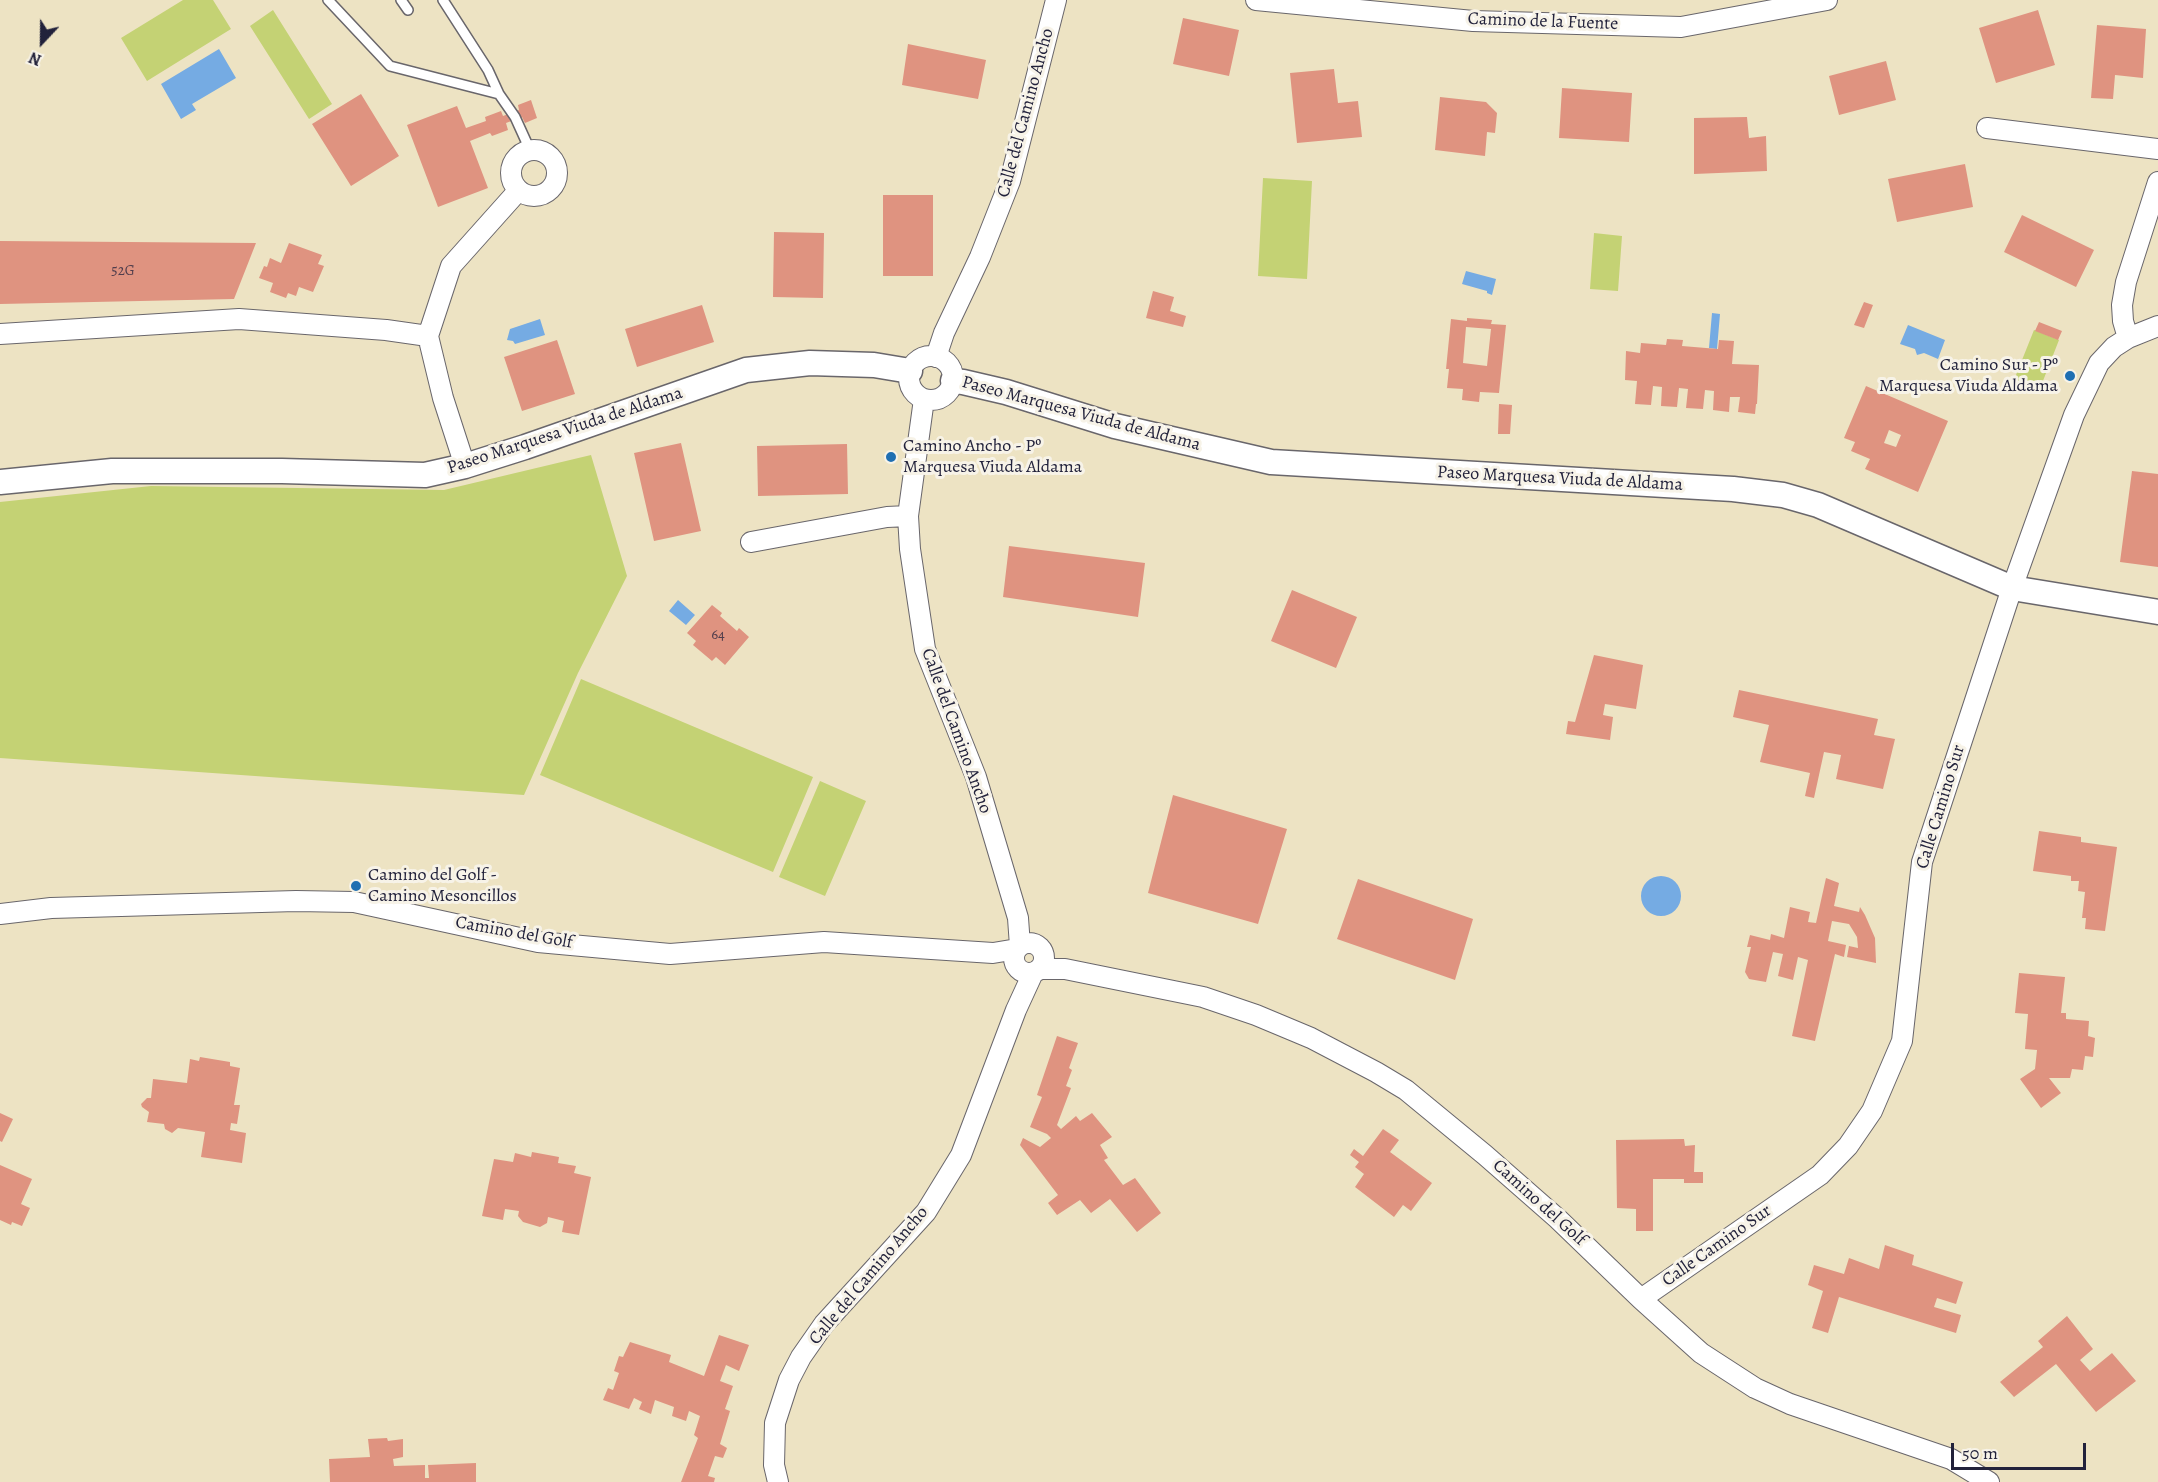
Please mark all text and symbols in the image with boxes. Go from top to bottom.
street label: Camino de la Fuente [1467,9,1619,35]
north arrow [12,12,72,72]
street label: Calle del Camino Ancho [993,26,1059,200]
text: N [26,46,45,71]
house number: 52G [111,262,135,280]
place label: Camino Sur - Pº Marquesa Viuda Aldama [1879,355,2058,398]
marker: Camino Sur - Pº Marquesa Viuda Aldama [2063,369,2077,383]
street label: Paseo Marquesa Viuda de Aldama [959,372,1203,456]
street label: Paseo Marquesa Viuda de Aldama [445,383,685,479]
place label: Camino Ancho - Pº Marquesa Viuda Aldama [903,436,1082,478]
marker: Camino Ancho - Pº Marquesa Viuda Aldama [884,450,898,464]
street label: Paseo Marquesa Viuda de Aldama [1437,462,1683,496]
house number: 64 [711,626,725,644]
street label: Calle del Camino Ancho [916,646,996,816]
street label: Calle Camino Sur [1912,742,1970,872]
place label: Camino del Golf - Camino Mesoncillos [368,865,517,908]
marker: Camino del Golf - Camino Mesoncillos [349,879,363,893]
street label: Camino del Golf [454,912,574,954]
street label: Camino del Golf [1488,1155,1590,1251]
street label: Calle Camino Sur [1658,1200,1776,1292]
street label: Calle del Camino Ancho [805,1202,933,1350]
scale bar [1954,1431,2089,1469]
text: 50 m [1962,1441,1998,1465]

